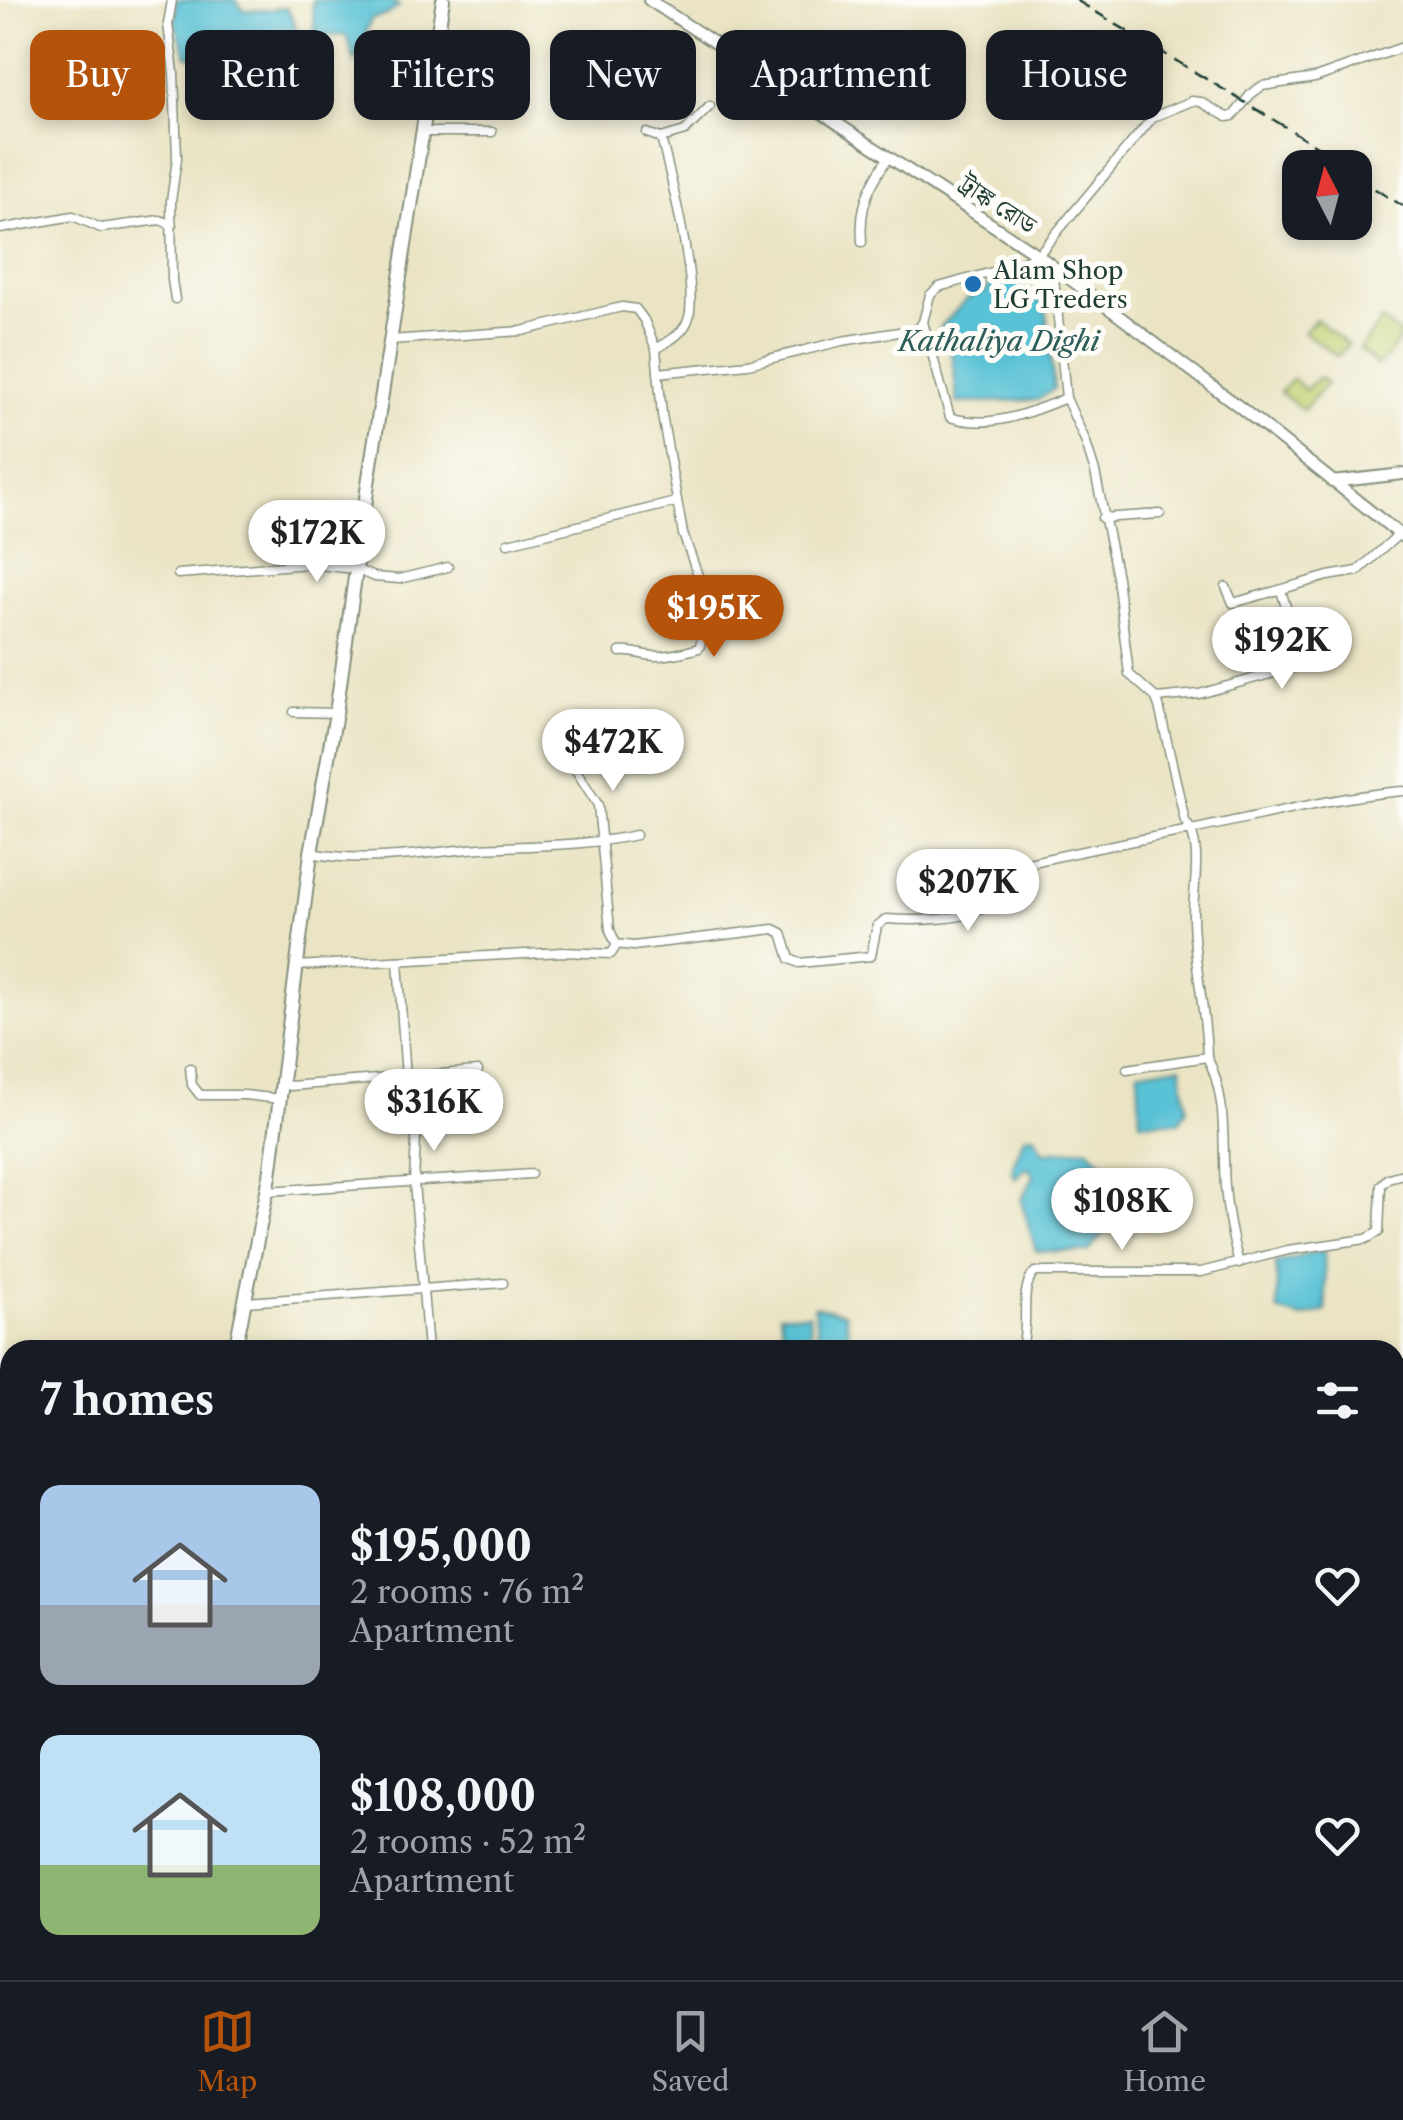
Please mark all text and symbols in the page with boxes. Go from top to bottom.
chip: Buy [30,30,165,120]
chip: Rent [185,30,334,120]
chip: Filters [354,30,530,120]
chip: New [550,30,696,120]
chip: Apartment [716,30,966,120]
chip: House [986,30,1163,120]
north arrow [1282,150,1372,240]
map controls [1282,150,1372,240]
street label: ট্রাঙ্ক রোড [953,168,1043,242]
place label: Alam Shop LG Treders [992,255,1128,315]
marker: Alam Shop LG Treders [962,273,984,295]
water label: Kathaliya Dighi [897,324,1102,358]
pin: $172K [247,500,387,585]
text: $172K [270,513,364,552]
pin: $195K [644,575,784,660]
text: $195K [667,588,761,627]
pin: $192K [1212,607,1352,692]
text: $192K [1234,620,1330,659]
pin: $472K [543,709,683,794]
text: $472K [564,722,662,761]
pin: $207K [898,849,1038,934]
text: $207K [918,862,1018,901]
pin: $316K [364,1069,504,1154]
text: $316K [386,1082,482,1121]
pin: $108K [1052,1168,1192,1253]
text: $108K [1073,1181,1171,1220]
icon: filters [1310,1373,1365,1428]
text: 7 homes [40,1374,214,1426]
text: $195,000 [350,1520,532,1572]
icon: home [120,1525,240,1645]
icon: heart [1310,1558,1365,1613]
text: 2 rooms · 76 m² [350,1572,584,1611]
text: Apartment [350,1611,514,1650]
text: $108,000 [350,1770,536,1822]
icon: home [120,1775,240,1895]
icon: heart [1310,1808,1365,1863]
text: 2 rooms · 52 m² [350,1822,586,1861]
text: Apartment [350,1861,514,1900]
tab: Map [197,2004,257,2098]
tab: Saved [652,2004,729,2098]
tab: Home [1124,2004,1206,2098]

